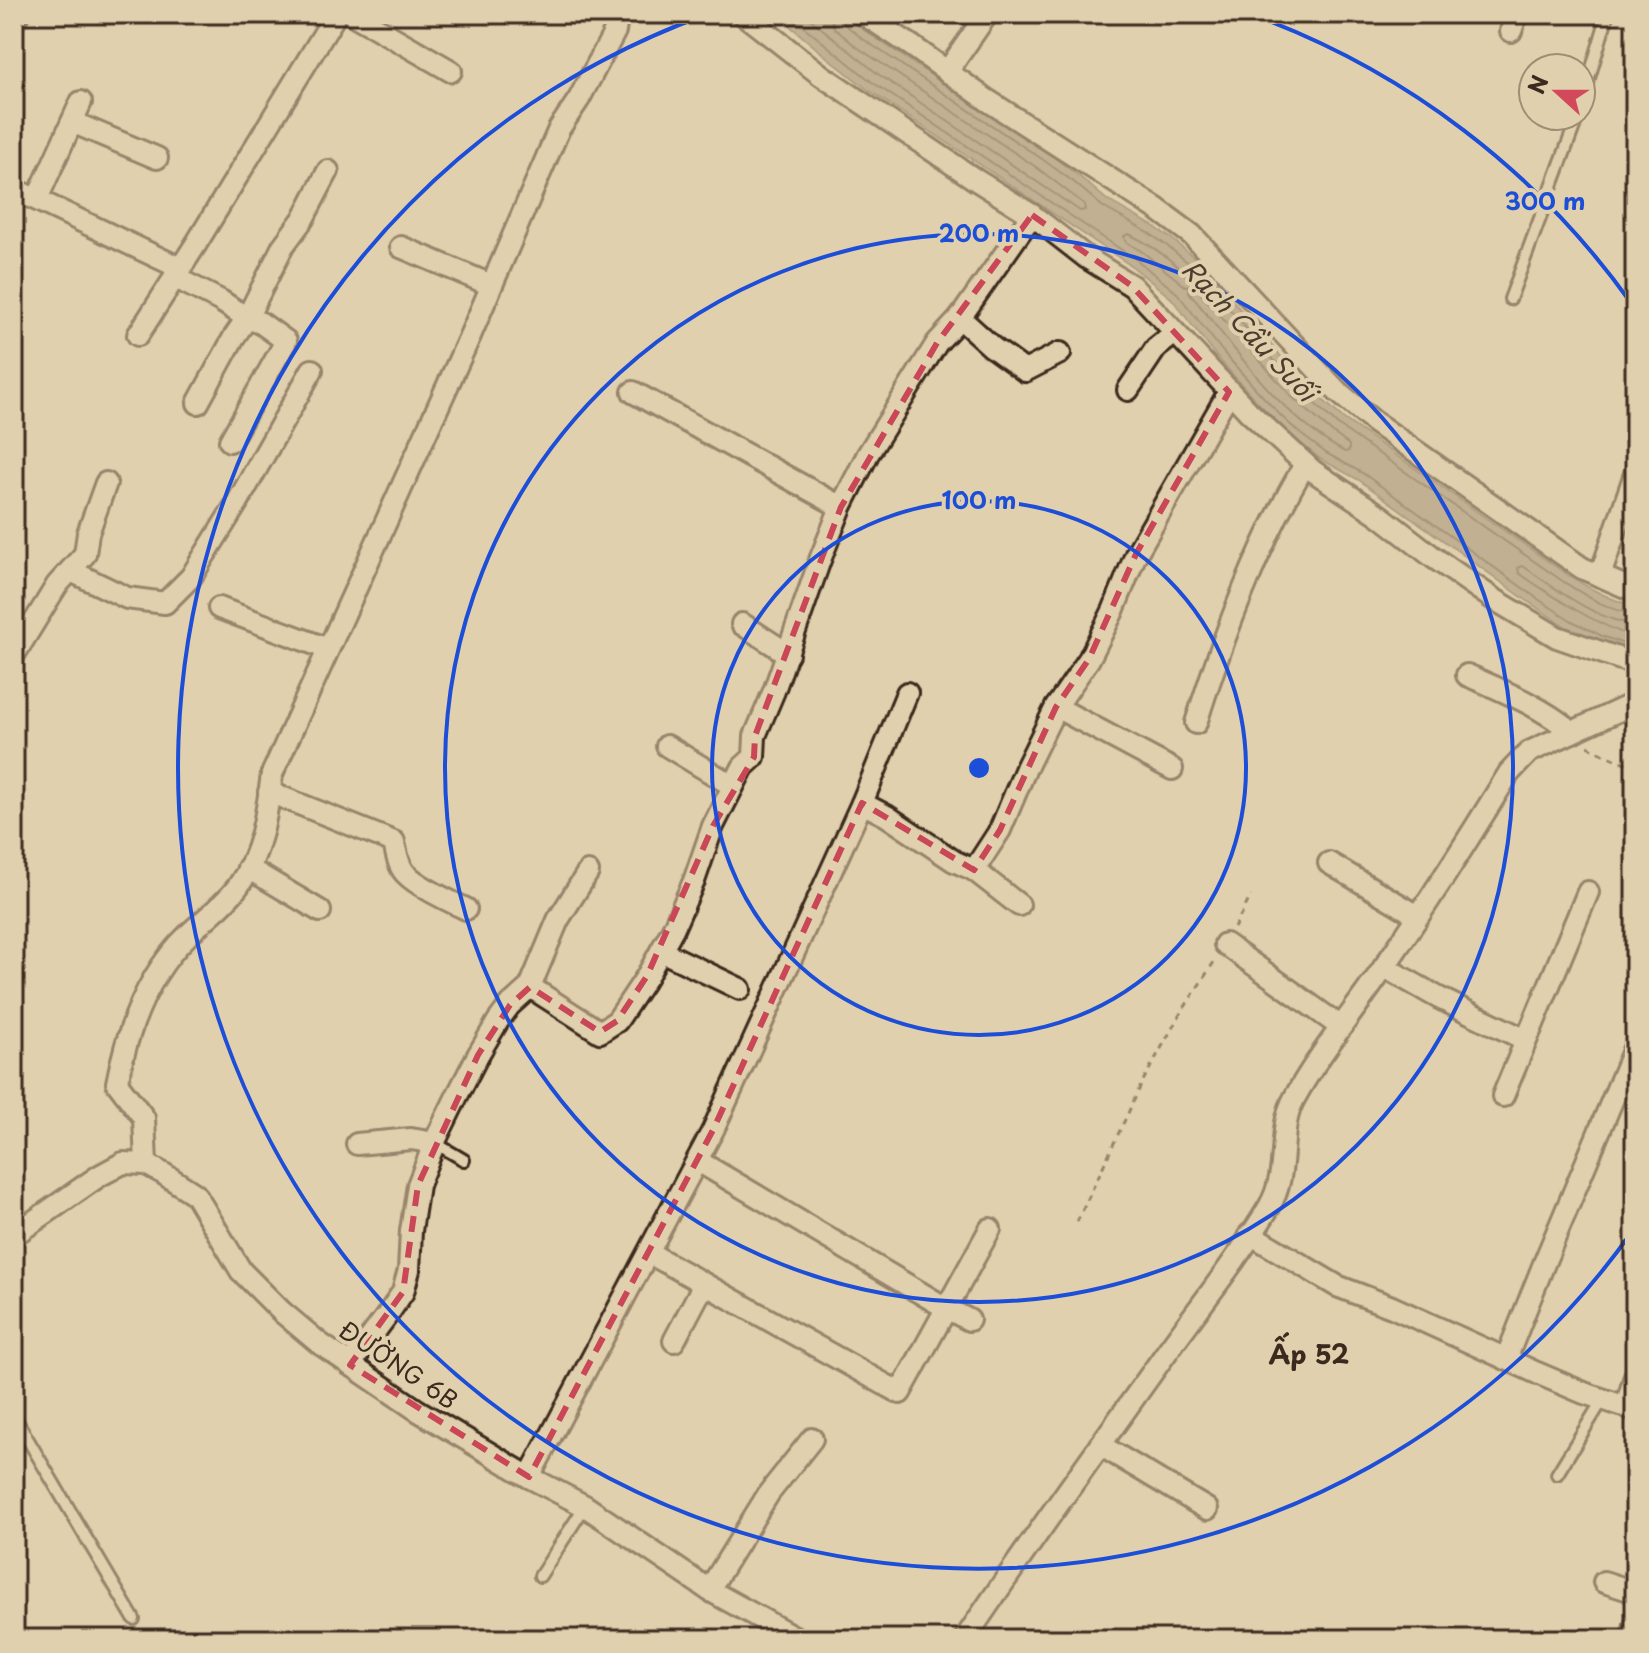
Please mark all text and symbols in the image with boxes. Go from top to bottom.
north arrow [1517,52,1597,132]
text: N [1518,70,1555,98]
text: 300 m [1504,182,1586,218]
text: 200 m [939,214,1019,250]
water label: Rạch Cầu Suối [1174,250,1329,412]
text: 100 m [942,481,1016,517]
centre of rings [965,754,993,782]
street label: ĐƯỜNG 6B [333,1311,465,1417]
district label: Ấp 52 [1269,1332,1349,1373]

